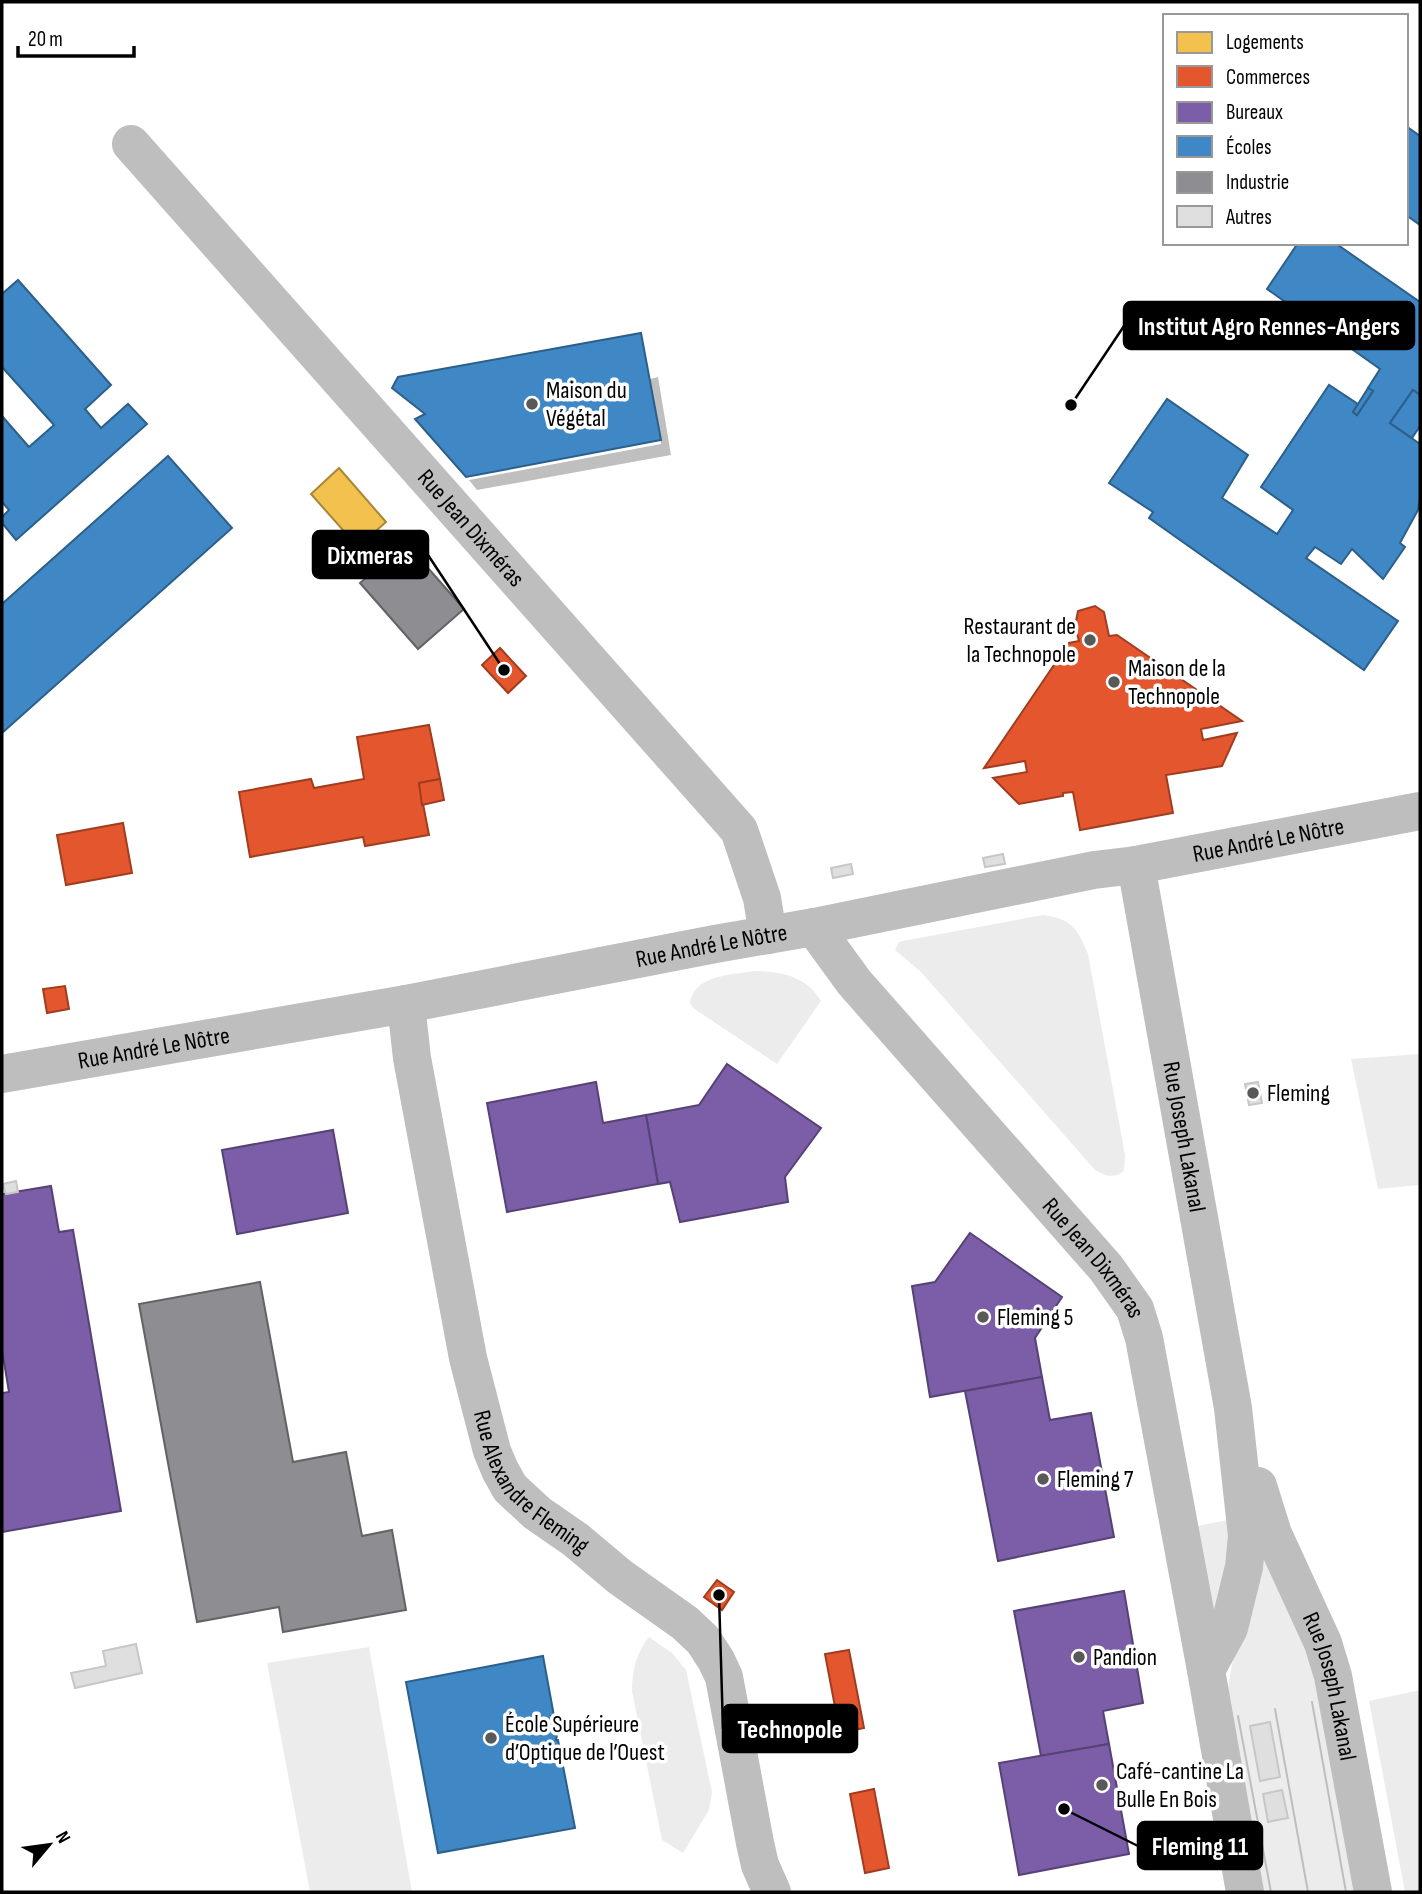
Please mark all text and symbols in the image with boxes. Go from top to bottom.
scale bar [18,14,133,58]
legend [1163,14,1408,245]
text: 20 m [28,27,63,52]
text: Logements [1226,30,1304,55]
text: Commerces [1226,65,1310,90]
text: Bureaux [1226,100,1283,125]
text: Écoles [1226,135,1271,160]
text: Industrie [1226,170,1289,195]
text: Autres [1225,205,1272,230]
callout: Institut Agro Rennes-Angers [1124,302,1414,349]
text: Institut Agro Rennes-Angers [1138,312,1400,343]
place label: Maison du Végétal [546,376,627,433]
marker: Maison du Végétal [524,396,540,412]
street label: Rue Jean Dixméras [411,464,531,593]
callout: Dixmeras [313,531,428,578]
text: Dixmeras [327,541,413,572]
place label: Restaurant de la Technopole [963,612,1076,669]
marker: Restaurant de la Technopole [1082,632,1098,648]
place label: Maison de la Technopole [1128,654,1226,711]
marker: Maison de la Technopole [1106,674,1122,690]
street label: Rue André Le Nôtre [1190,812,1347,869]
street label: Rue André Le Nôtre [633,918,789,974]
street label: Rue André Le Nôtre [76,1021,232,1076]
street label: Rue Joseph Lakanal [1156,1059,1212,1214]
place label: Fleming [1267,1079,1330,1108]
marker: Fleming [1245,1085,1261,1101]
street label: Rue Jean Dixméras [1036,1192,1151,1321]
place label: Fleming 5 [997,1303,1073,1332]
marker: Fleming 5 [975,1309,991,1325]
street label: Rue Alexandre Fleming [467,1407,595,1560]
place label: Fleming 7 [1057,1465,1134,1494]
marker: Fleming 7 [1035,1471,1051,1487]
street label: Rue Joseph Lakanal [1296,1608,1362,1763]
place label: Pandion [1093,1643,1157,1672]
marker: Pandion [1071,1649,1087,1665]
callout: Technopole [723,1705,857,1752]
place label: École Supérieure d’Optique de l’Ouest [505,1710,665,1767]
text: Technopole [737,1715,843,1746]
marker: École Supérieure d’Optique de l’Ouest [483,1730,499,1746]
place label: Café-cantine La Bulle En Bois [1116,1757,1244,1814]
marker: Café-cantine La Bulle En Bois [1094,1777,1110,1793]
north arrow [14,1810,84,1880]
callout: Fleming 11 [1138,1822,1262,1869]
text: N [50,1827,75,1848]
text: Fleming 11 [1152,1832,1248,1863]

